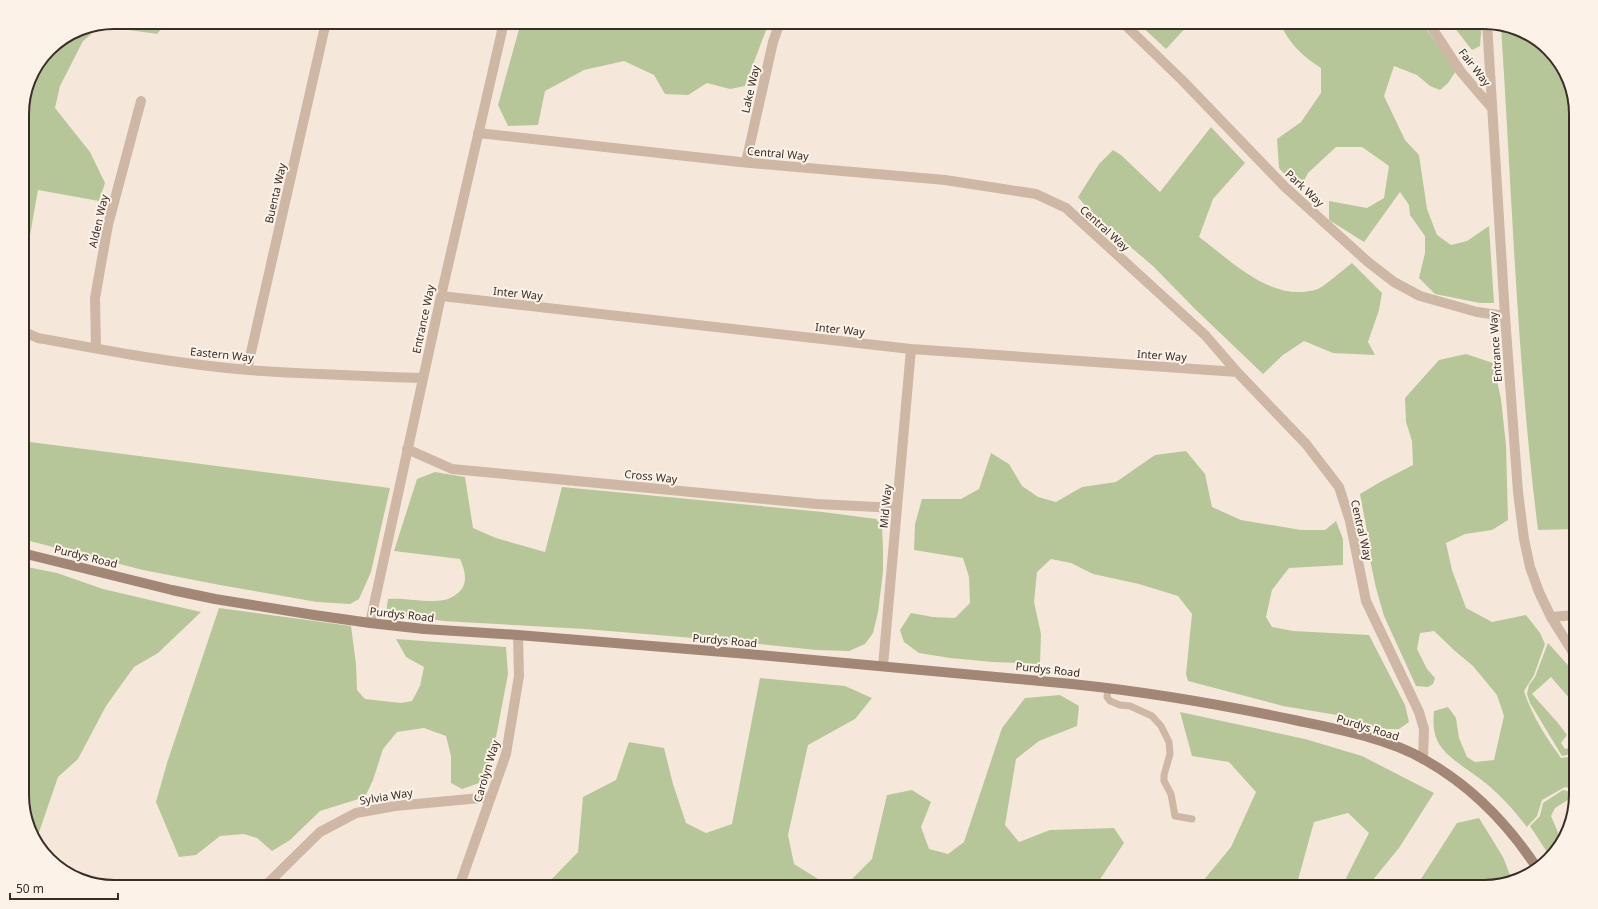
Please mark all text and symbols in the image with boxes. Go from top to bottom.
street label: Fair Way [1456,45,1495,89]
street label: Lake Way [737,63,763,114]
street label: Central Way [747,143,810,163]
street label: Buenta Way [261,161,289,225]
street label: Park Way [1282,166,1328,210]
street label: Alden Way [85,192,111,249]
street label: Central Way [1077,202,1133,255]
street label: Entrance Way [408,283,438,355]
street label: Inter Way [492,283,544,303]
street label: Entrance Way [1485,311,1505,383]
street label: Inter Way [814,319,866,339]
street label: Eastern Way [190,343,255,365]
street label: Inter Way [1137,346,1188,364]
street label: Cross Way [624,466,679,486]
street label: Mid Way [876,483,894,529]
street label: Central Way [1348,498,1376,562]
street label: Purdys Road [53,541,119,571]
street label: Purdys Road [369,603,435,625]
street label: Purdys Road [692,630,758,650]
street label: Purdys Road [1015,658,1081,680]
street label: Purdys Road [1335,710,1401,744]
street label: Carolyn Way [469,738,503,804]
street label: Sylvia Way [358,784,414,808]
scale bar [10,875,118,901]
text: 50 m [16,880,44,897]

